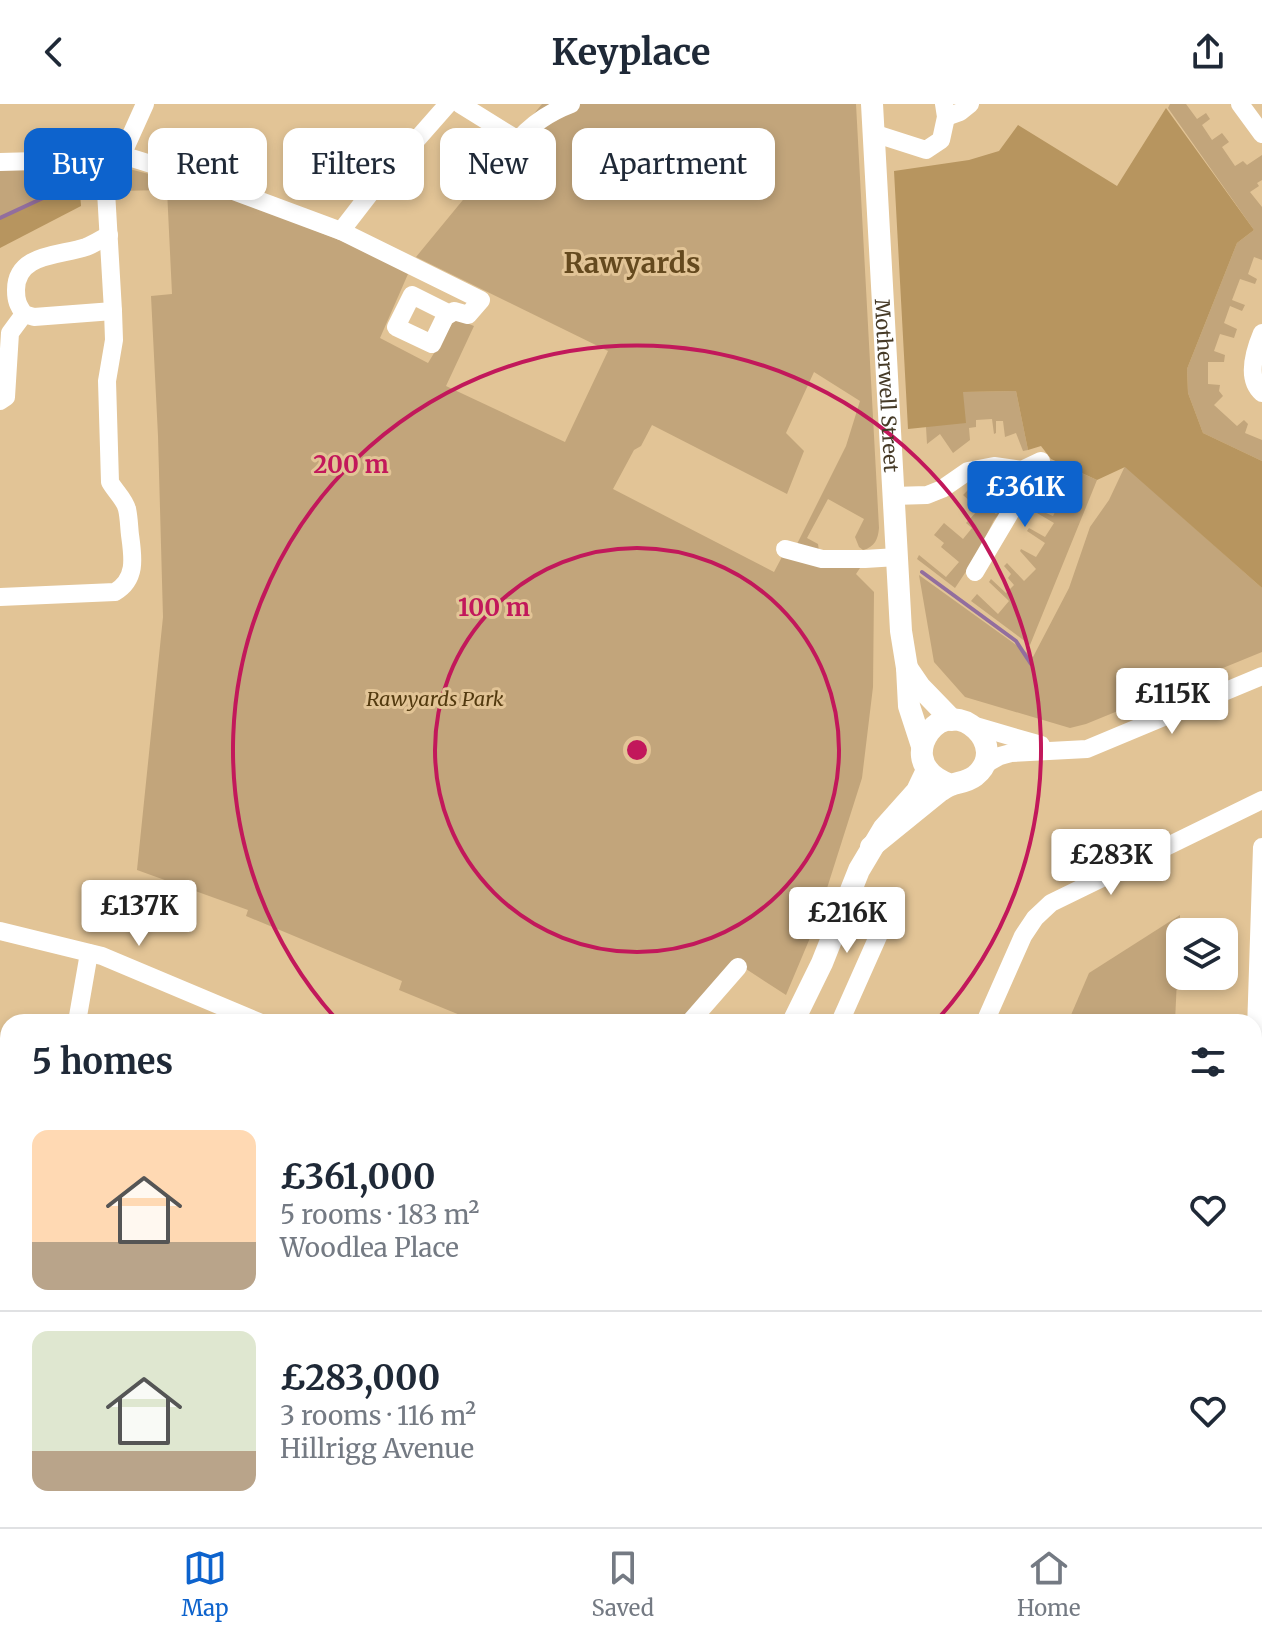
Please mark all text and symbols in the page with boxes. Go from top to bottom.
icon: back [32,30,76,74]
text: Keyplace [551,30,711,75]
icon: share [1186,30,1230,74]
chip: Buy [24,128,132,200]
chip: Rent [148,128,267,200]
chip: Filters [283,128,424,200]
chip: New [440,128,556,200]
chip: Apartment [572,128,775,200]
district label: Rawyards [564,245,700,281]
street label: Motherwell Street [870,298,905,473]
text: 200 m [313,449,389,480]
pin: £361K [969,461,1081,529]
text: £361K [985,470,1065,503]
text: 100 m [458,592,530,623]
pin: £115K [1116,668,1228,736]
text: £115K [1134,677,1210,710]
park label: Rawyards Park [366,686,504,711]
centre of rings [623,736,651,764]
pin: £283K [1055,829,1167,897]
text: £283K [1069,838,1153,871]
pin: £137K [83,880,195,948]
pin: £216K [791,887,903,955]
text: £137K [100,889,178,922]
text: £216K [807,896,887,929]
map controls [1166,918,1238,990]
button: layers [1166,918,1238,990]
icon: filters [1186,1040,1230,1084]
text: 5 homes [32,1041,173,1083]
text: £361,000 [280,1156,436,1198]
icon: home [96,1162,192,1258]
icon: heart [1186,1188,1230,1232]
text: 5 rooms · 183 m² [280,1198,479,1231]
text: Woodlea Place [280,1231,459,1264]
text: £283,000 [280,1357,440,1399]
icon: home [96,1363,192,1459]
icon: heart [1186,1389,1230,1433]
text: 3 rooms · 116 m² [280,1399,476,1432]
text: Hillrigg Avenue [280,1432,474,1465]
tab: Map [182,1546,228,1622]
tab: Saved [592,1546,654,1622]
tab: Home [1017,1546,1080,1622]

